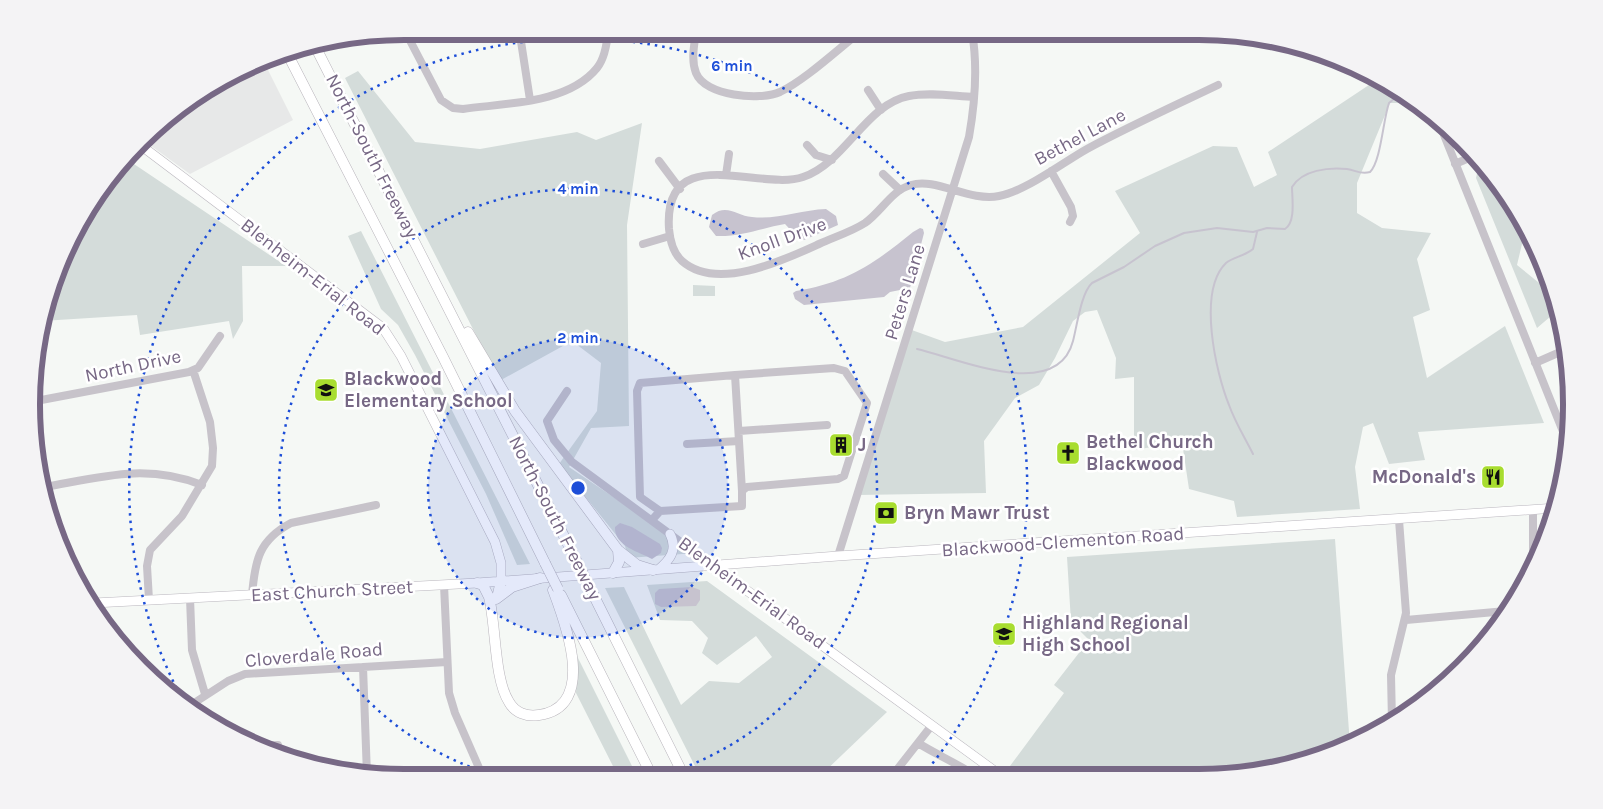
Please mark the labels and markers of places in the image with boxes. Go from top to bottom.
place label: Blackwood Elementary School [344,368,513,412]
school or university icon: Blackwood Elementary School [313,377,339,403]
place label: Bethel Church Blackwood [1086,431,1214,475]
building icon: J [828,432,854,458]
place label: J [858,434,866,456]
church icon: Bethel Church Blackwood [1055,440,1081,466]
restaurant icon: McDonald's [1480,464,1506,490]
place label: McDonald's [1372,466,1476,488]
centre of rings [569,479,587,497]
bank icon: Bryn Mawr Trust [873,500,899,526]
place label: Bryn Mawr Trust [904,502,1050,524]
place label: Highland Regional High School [1022,612,1189,656]
school or university icon: Highland Regional High School [991,621,1017,647]

